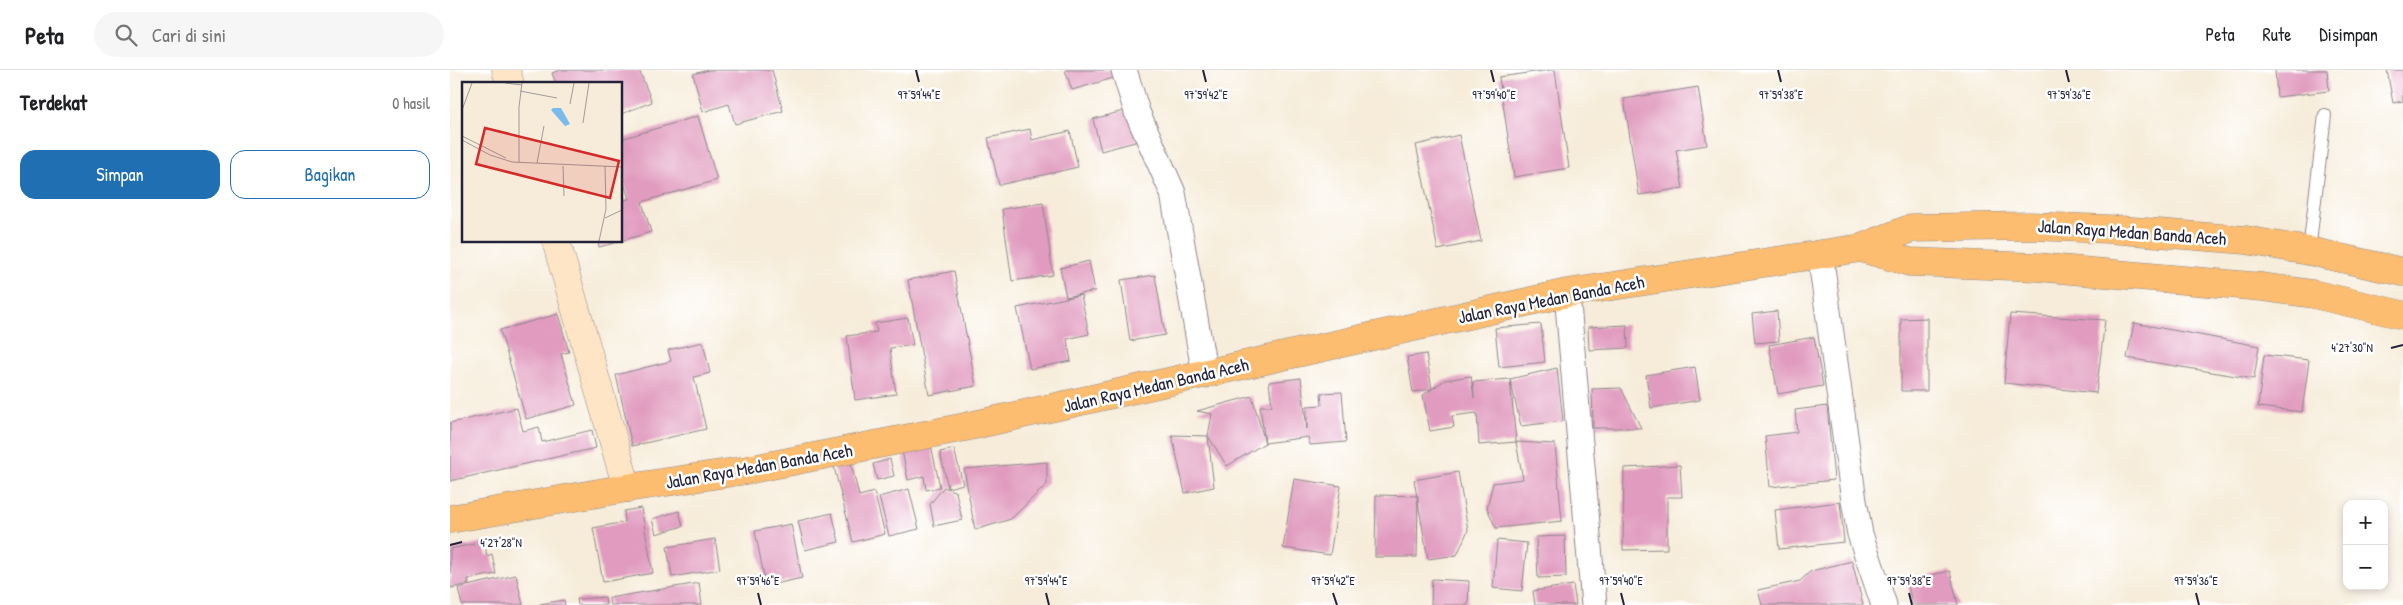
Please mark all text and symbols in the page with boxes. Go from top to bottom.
search box [94,12,444,57]
text: Peta [25,19,64,51]
icon: search [112,21,140,49]
text: Cari di sini [152,22,226,48]
text: Peta [2206,22,2235,47]
text: Rute [2263,22,2291,47]
text: Disimpan [2319,22,2378,47]
inset map [462,82,622,242]
text: 97°59'44"E [898,86,941,103]
text: 97°59'42"E [1184,86,1229,103]
text: 97°59'40"E [1472,86,1516,103]
text: 97°59'38"E [1759,86,1804,103]
text: 97°59'36"E [2047,86,2092,103]
text: Terdekat [20,88,87,117]
text: 0 hasil [392,92,430,114]
button: Simpan [20,150,220,199]
button: Bagikan [230,150,430,199]
street label: Jalan Raya Medan Banda Aceh [2037,213,2228,251]
street label: Jalan Raya Medan Banda Aceh [1456,269,1647,329]
text: 4°27'30"N [2331,339,2373,356]
street label: Jalan Raya Medan Banda Aceh [1061,351,1251,418]
street label: Jalan Raya Medan Banda Aceh [664,437,855,495]
map controls [2343,500,2388,590]
button: + [2343,500,2388,545]
text: 4°27'28"N [480,534,522,551]
button: − [2343,545,2388,590]
text: 97°59'46"E [737,572,780,589]
text: 97°59'44"E [1025,572,1068,589]
text: 97°59'42"E [1311,572,1356,589]
text: 97°59'40"E [1599,572,1643,589]
text: 97°59'38"E [1887,572,1932,589]
text: 97°59'36"E [2174,572,2219,589]

